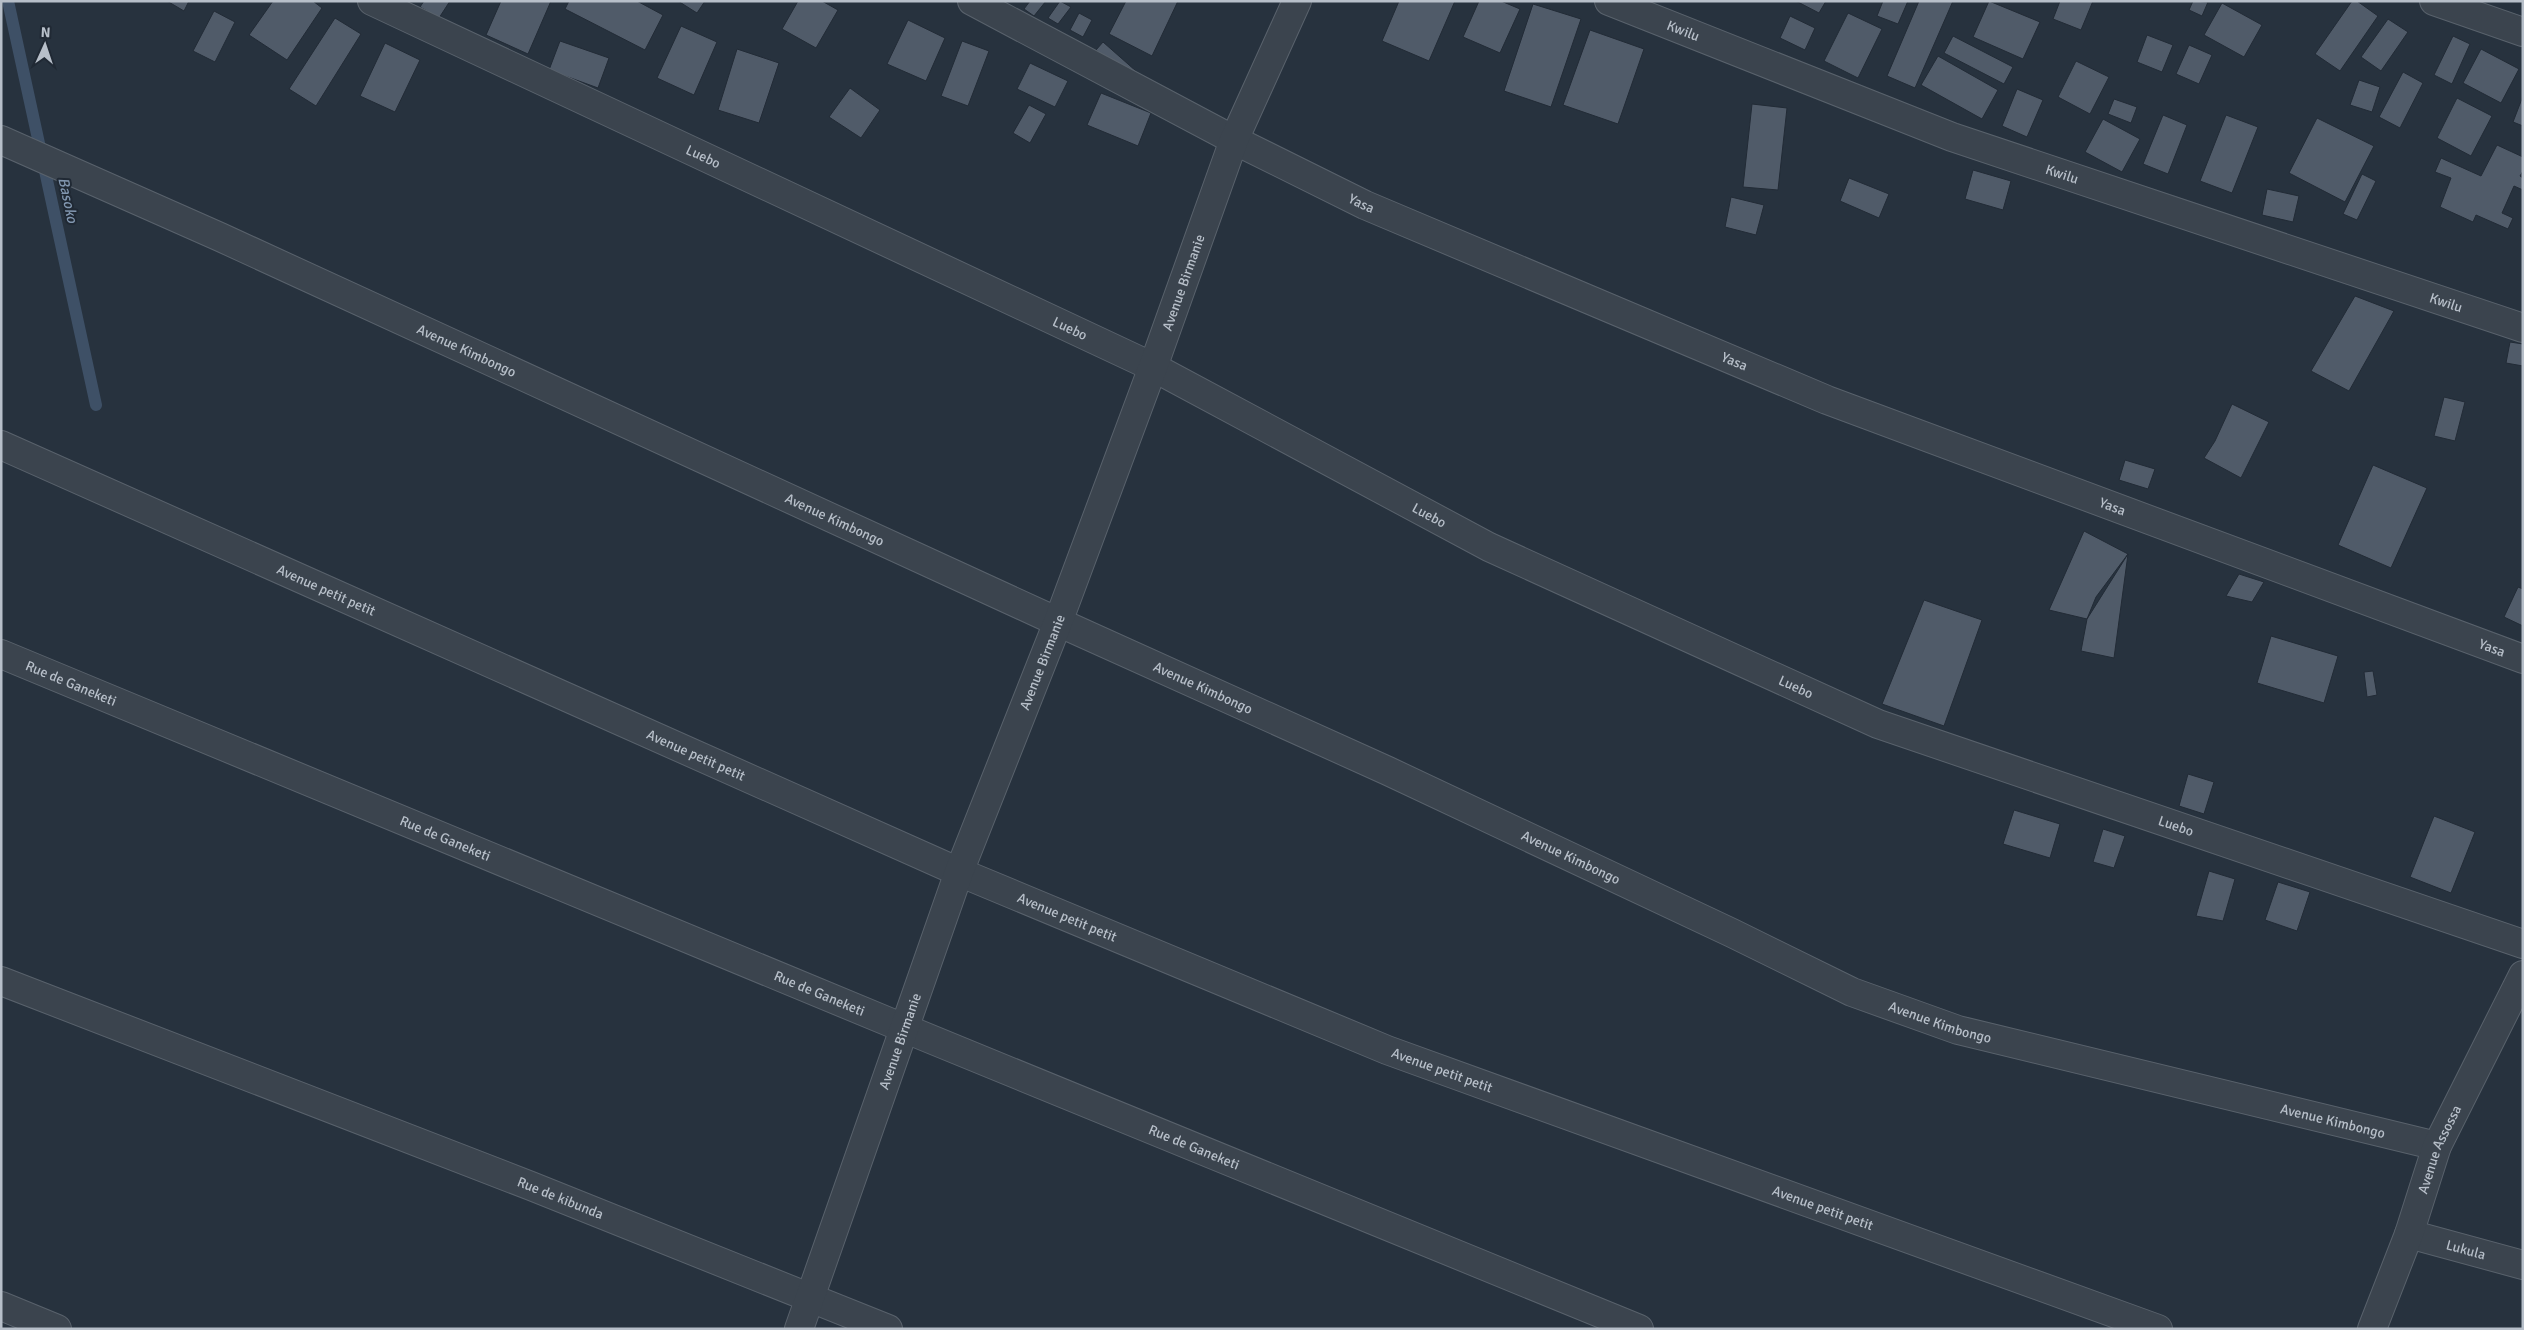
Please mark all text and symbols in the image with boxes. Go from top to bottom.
street label: Kwilu [1664,17,1702,45]
north arrow [20,20,70,70]
text: N [40,24,51,41]
street label: Luebo [683,141,723,172]
street label: Kwilu [2043,161,2081,188]
water label: Basoko [54,176,82,226]
street label: Yasa [1346,190,1377,217]
street label: Avenue Birmanie [1159,232,1209,333]
street label: Kwilu [2427,289,2465,316]
street label: Luebo [1050,313,1090,344]
street label: Avenue Kimbongo [414,321,519,381]
street label: Yasa [1719,348,1750,374]
street label: Avenue Kimbongo [782,490,887,550]
street label: Yasa [2097,494,2128,519]
street label: Luebo [1409,499,1449,532]
street label: Avenue petit petit [274,561,378,620]
street label: Avenue Birmanie [1016,612,1069,712]
street label: Yasa [2476,635,2507,661]
street label: Rue de Ganeketi [23,657,119,710]
street label: Avenue Kimbongo [1151,658,1255,718]
street label: Luebo [1776,672,1816,702]
street label: Avenue petit petit [644,726,748,785]
street label: Rue de Ganeketi [397,812,493,865]
street label: Luebo [2156,812,2196,840]
street label: Avenue Kimbongo [1519,827,1623,888]
street label: Avenue petit petit [1015,889,1119,946]
street label: Rue de Ganeketi [771,967,867,1020]
street label: Avenue Birmanie [876,991,925,1092]
street label: Avenue Kimbongo [1886,998,1993,1047]
street label: Avenue petit petit [1389,1044,1495,1097]
street label: Avenue Kimbongo [2279,1100,2387,1142]
street label: Avenue Assossa [2414,1102,2465,1196]
street label: Rue de Ganeketi [1146,1121,1242,1174]
street label: Rue de kibunda [515,1174,606,1223]
street label: Avenue petit petit [1770,1182,1876,1234]
street label: Lukula [2444,1236,2488,1263]

